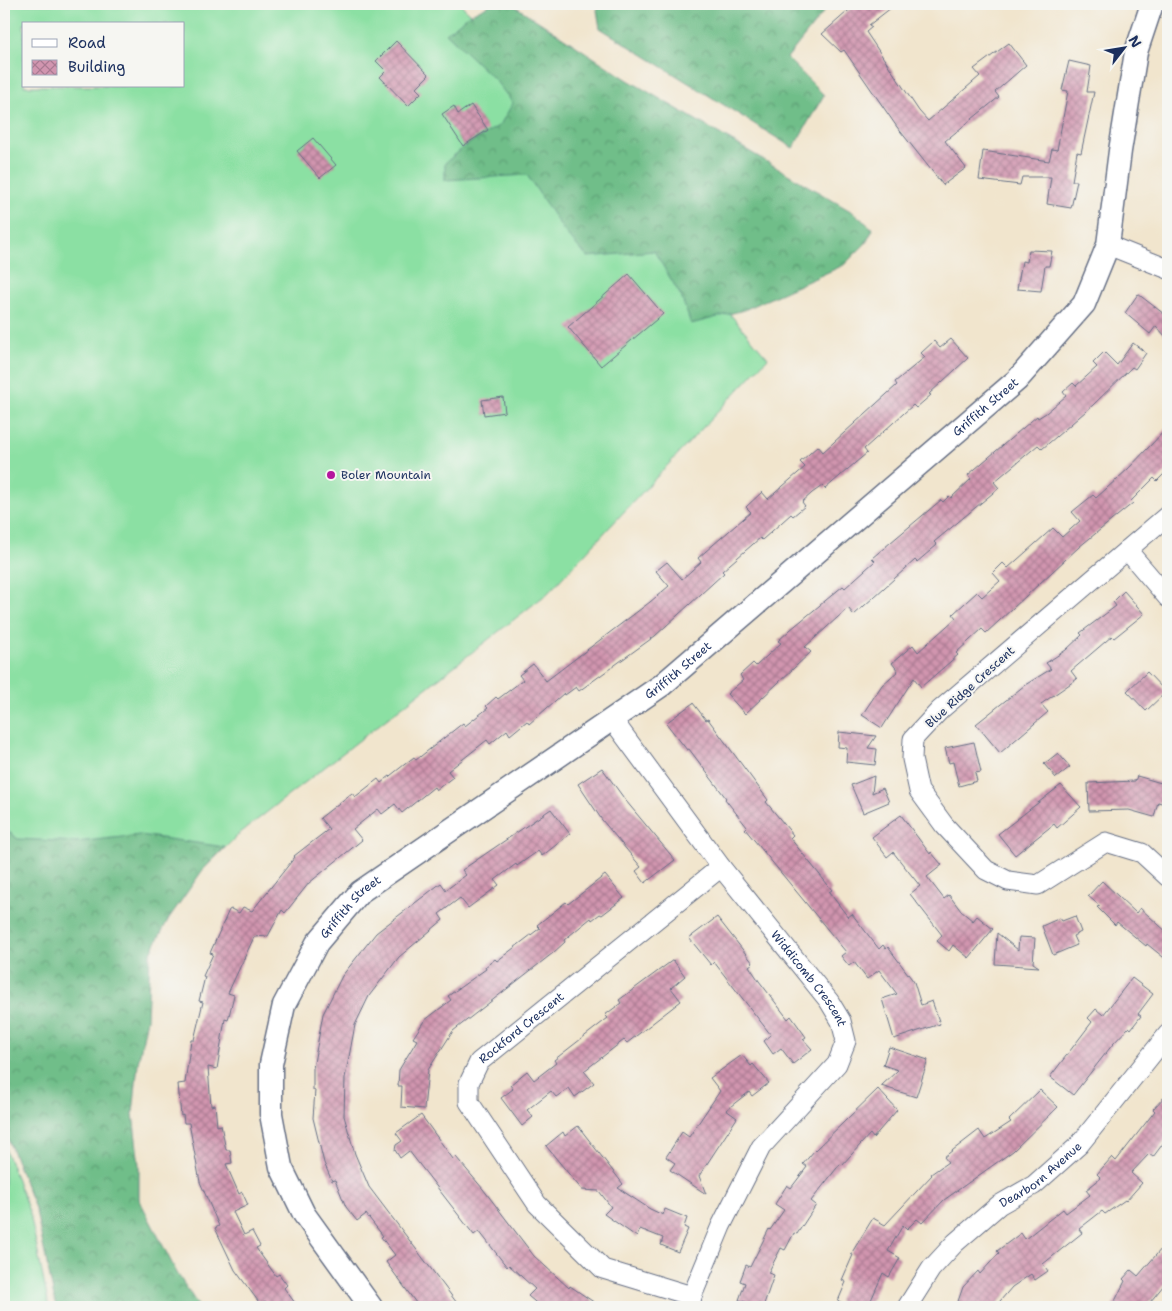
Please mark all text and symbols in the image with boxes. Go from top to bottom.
legend [22,22,185,88]
north arrow [1100,22,1150,72]
text: N [1125,32,1146,51]
text: Road [68,33,106,53]
text: Building [68,57,125,77]
street label: Griffith Street [949,374,1022,440]
place label: Boler Mountain [341,467,431,483]
marker: Boler Mountain [325,469,337,481]
street label: Griffith Street [641,638,715,703]
street label: Blue Ridge Crescent [922,643,1018,731]
street label: Griffith Street [316,872,384,942]
street label: Widdicomb Crescent [767,927,850,1028]
street label: Rockford Crescent [476,989,567,1067]
street label: Dearborn Avenue [996,1138,1085,1211]

